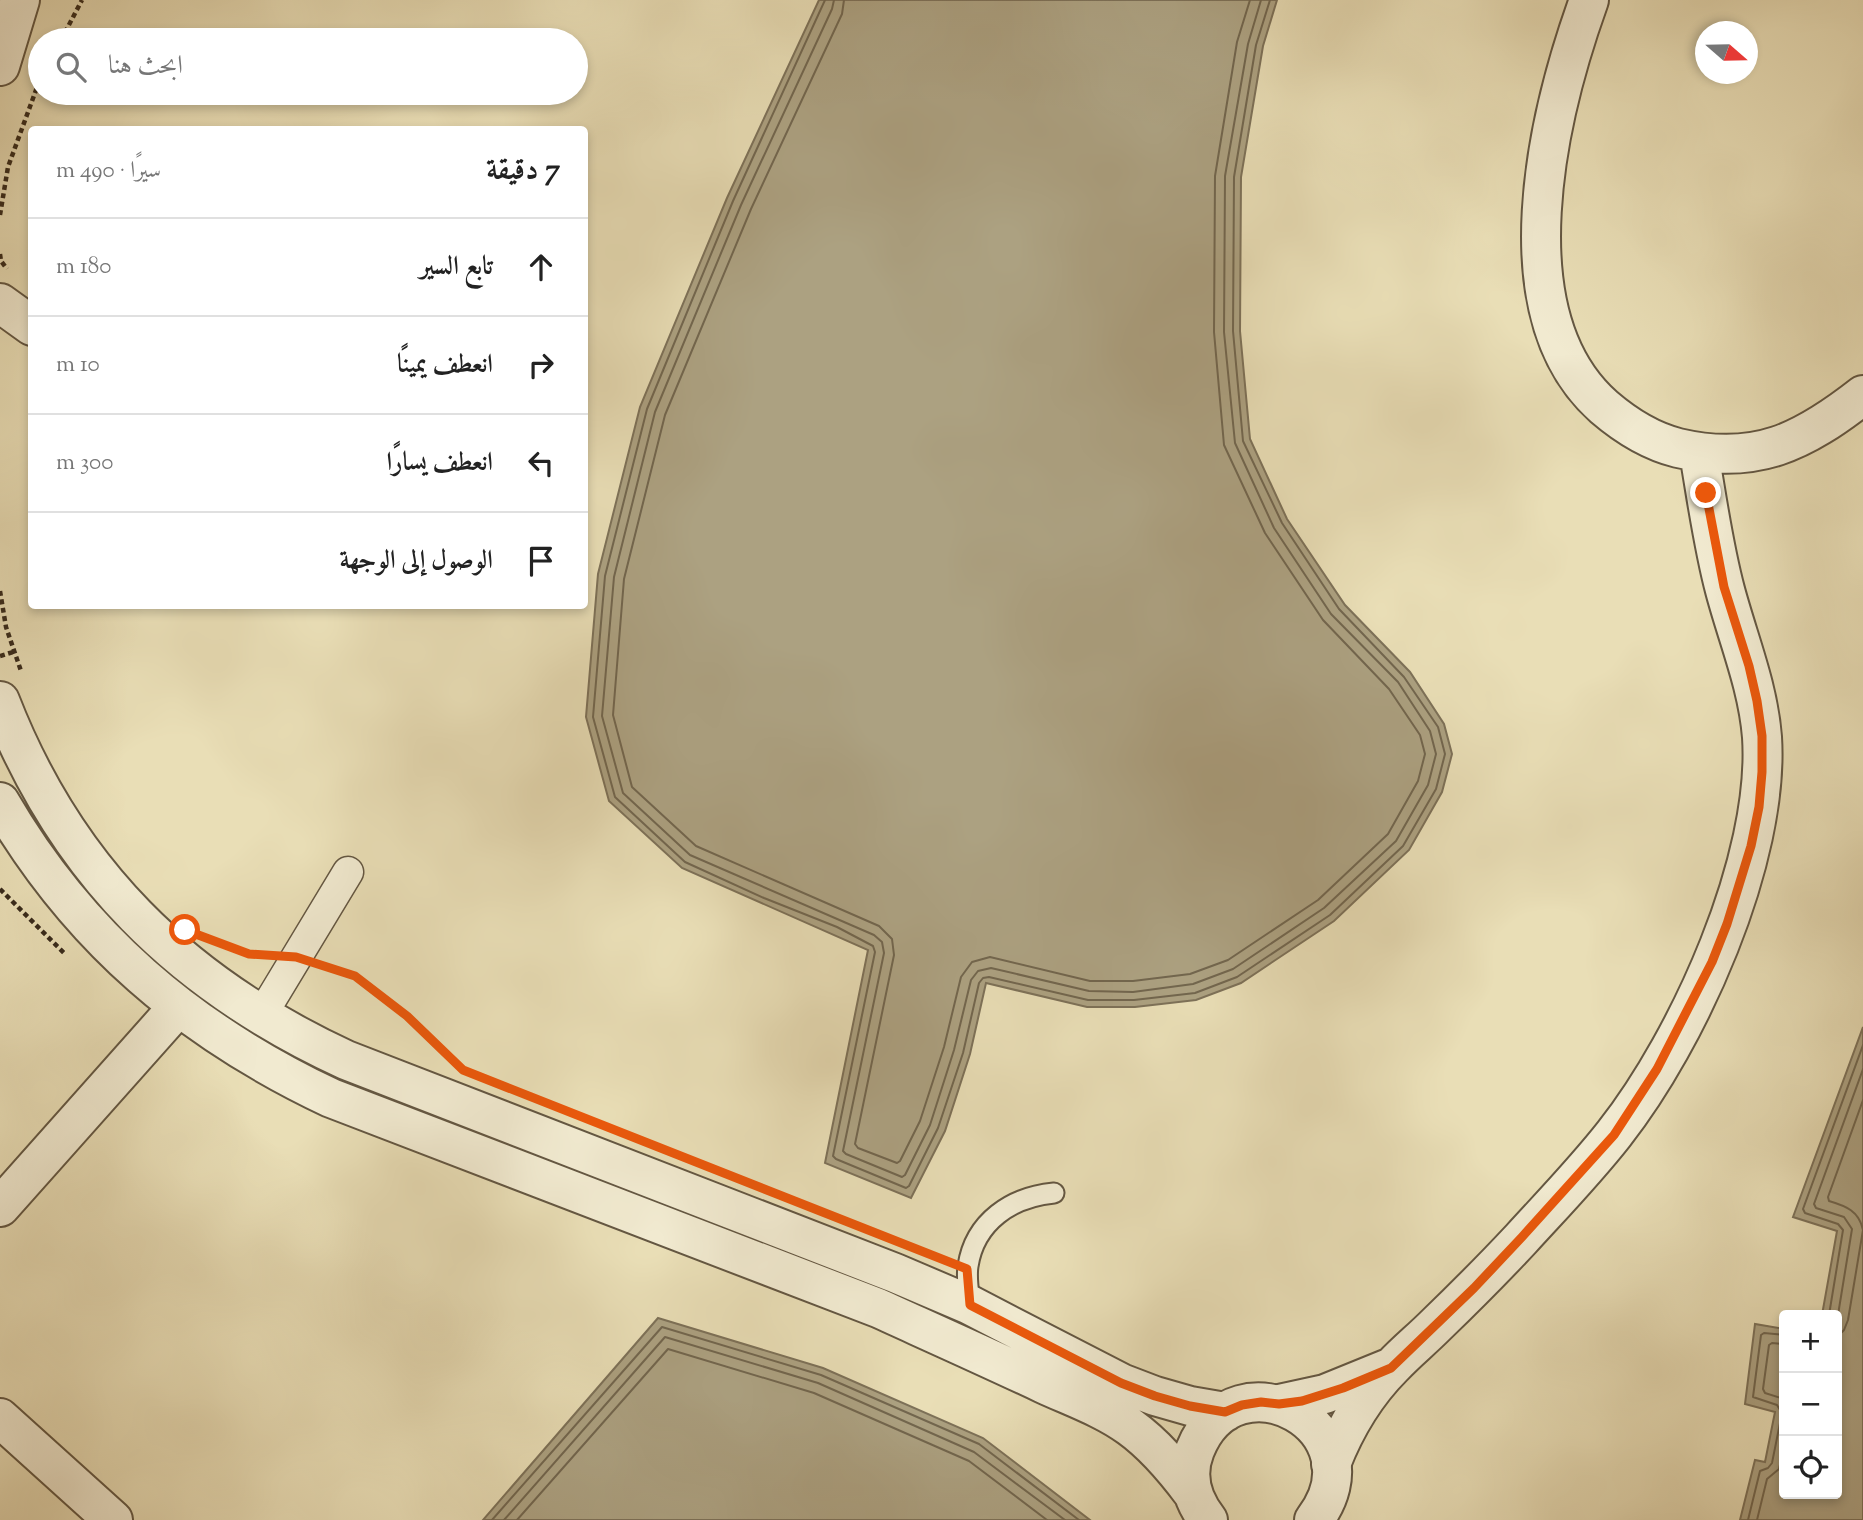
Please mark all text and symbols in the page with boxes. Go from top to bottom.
north arrow [1695,21,1758,84]
search box [28,28,588,105]
icon: search [52,48,90,86]
text: ابحث هنا [108,48,183,85]
text: 7 دقيقة [486,150,560,193]
text: سيرًا · 490 m [56,155,161,188]
icon: ahead [522,248,560,286]
text: تابع السير [420,249,493,286]
text: 180 m [56,251,111,284]
icon: right [522,346,560,384]
text: انعطف يمينًا [397,347,493,384]
text: 10 m [56,349,100,382]
icon: left [522,444,560,482]
text: انعطف يسارًا [386,445,493,482]
text: 300 m [56,447,113,480]
route end [1690,477,1721,508]
icon: arrive [522,542,560,580]
text: الوصول إلى الوجهة [339,543,493,580]
route start [169,914,200,945]
map controls [1779,1310,1842,1499]
button: + [1779,1310,1842,1373]
button: − [1779,1373,1842,1436]
button: locate [1779,1436,1842,1499]

